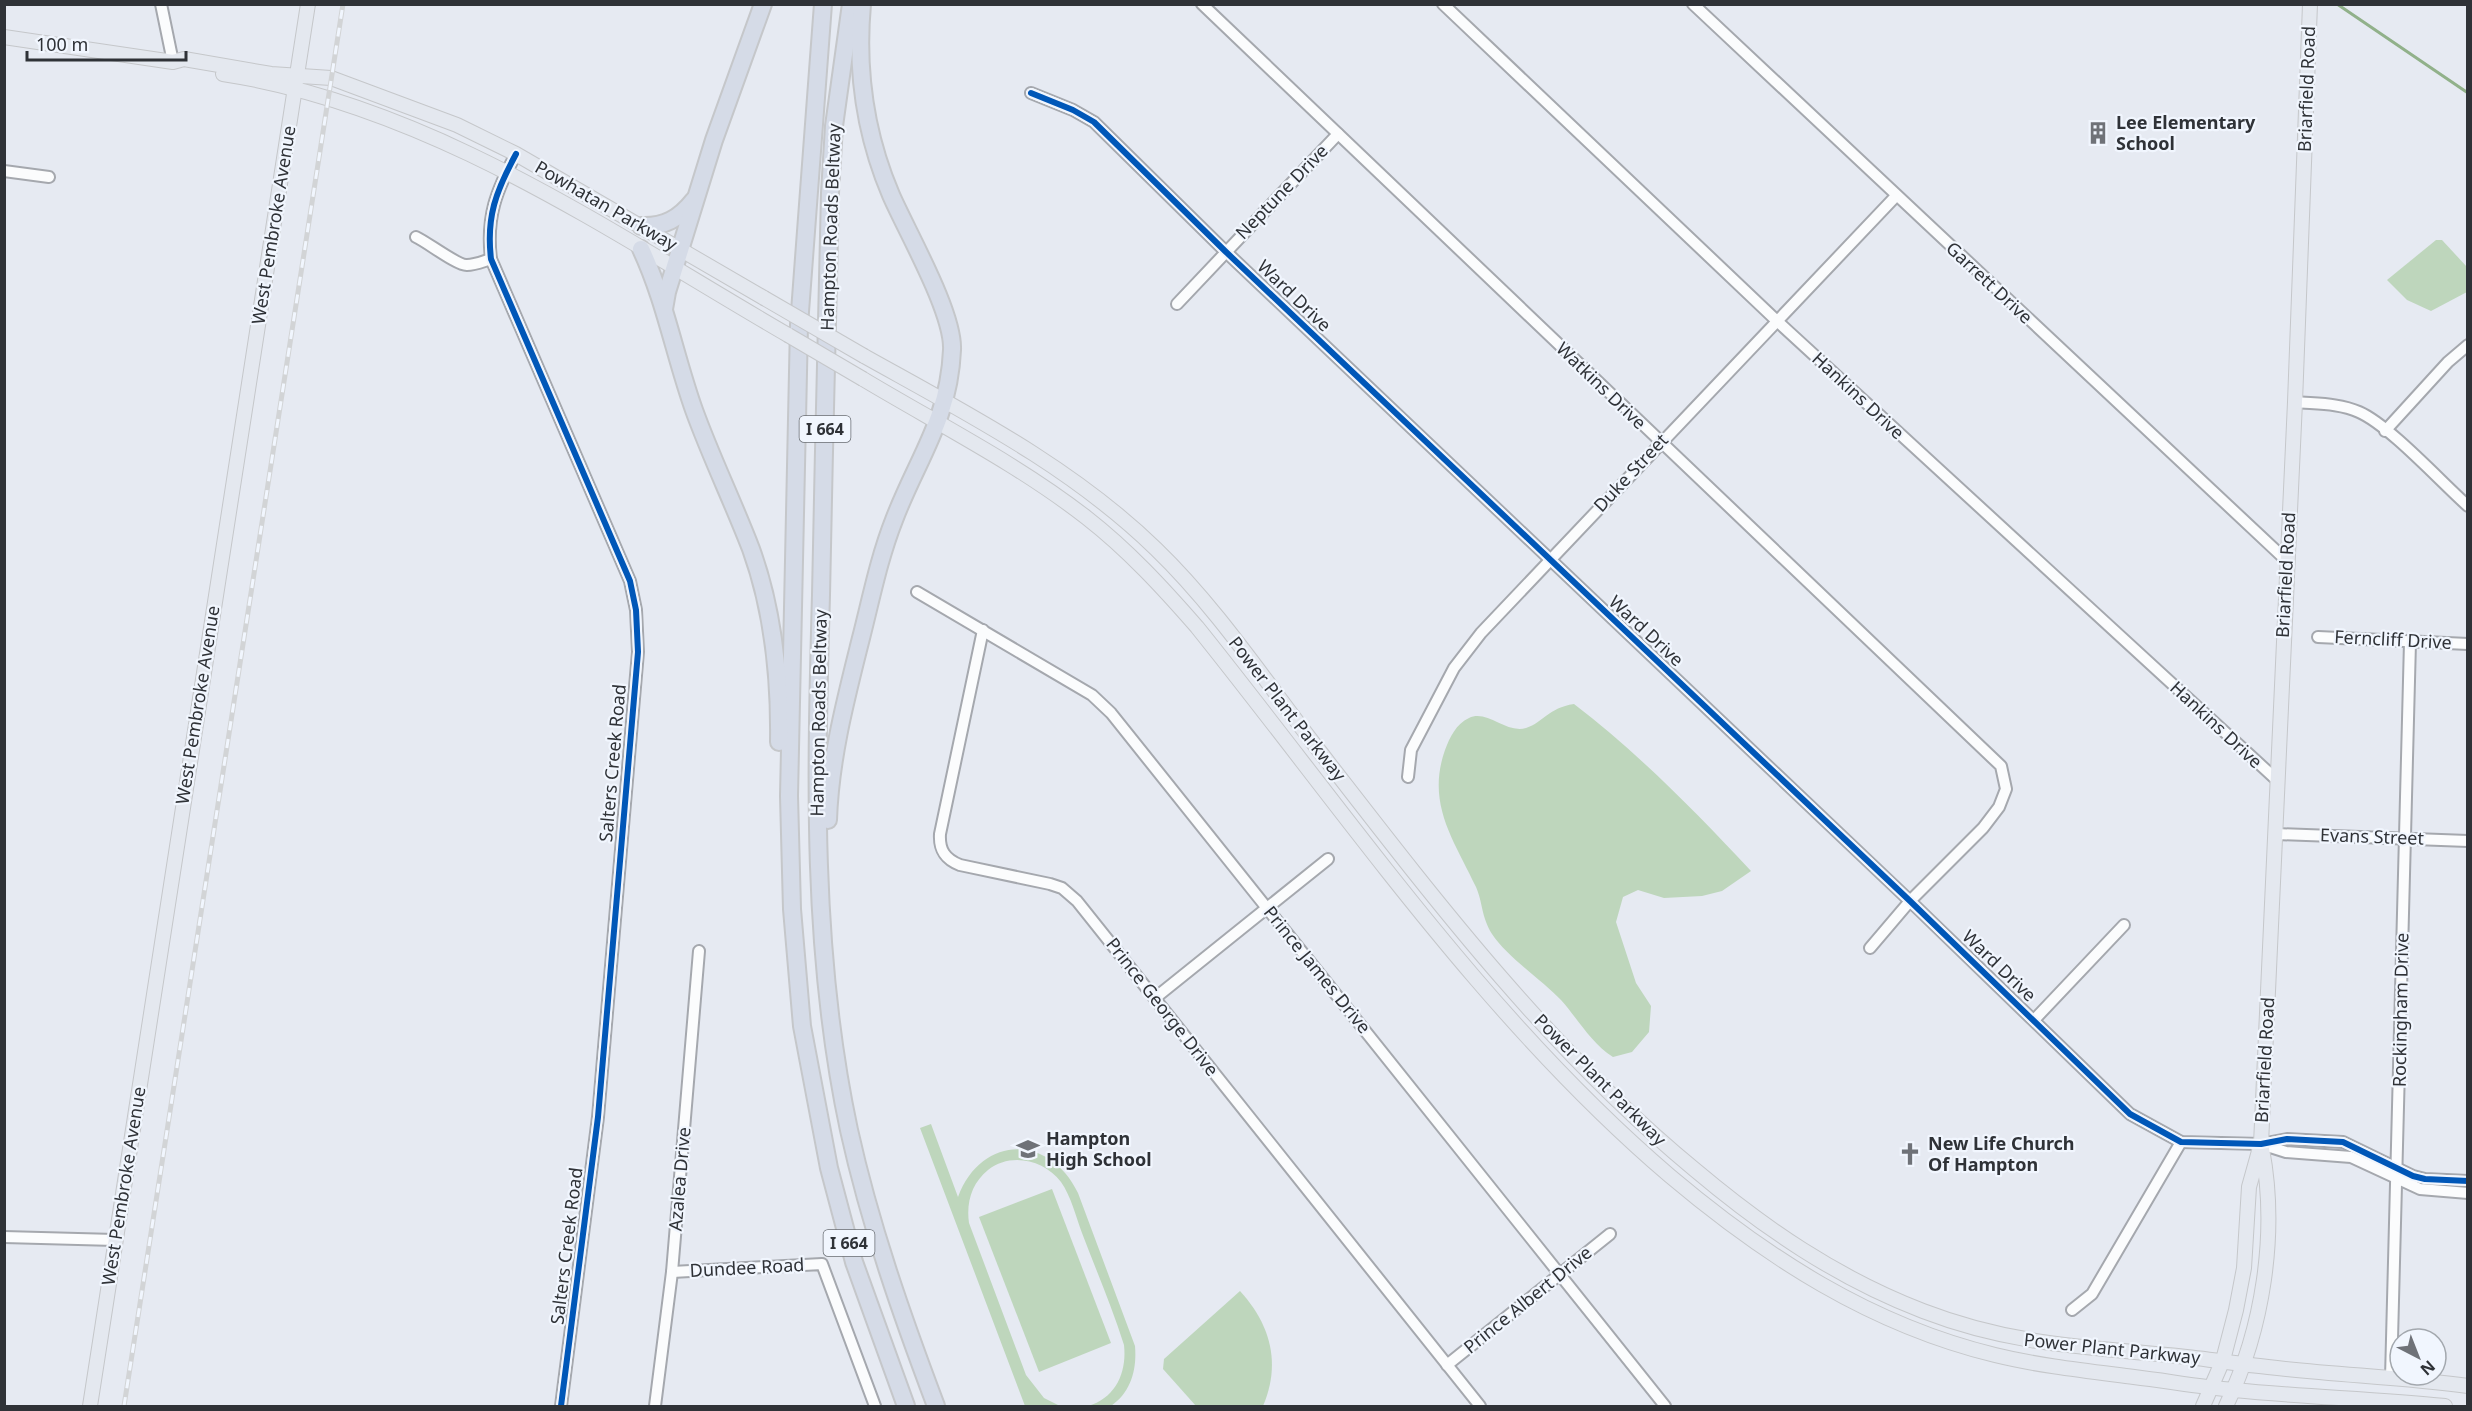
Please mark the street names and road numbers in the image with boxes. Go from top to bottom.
street label: Briarfield Road [2292,26,2320,152]
street label: Hampton Roads Beltway [814,122,846,331]
street label: West Pembroke Avenue [245,124,301,326]
street label: Neptune Drive [1230,139,1333,244]
street label: Powhatan Parkway [531,155,683,256]
street label: Garrett Drive [1941,236,2038,329]
street label: Ward Drive [1253,254,1337,337]
street label: Watkins Drive [1552,336,1652,434]
street label: Hankins Drive [1807,346,1910,444]
road number: I 664 [800,416,850,442]
street label: Duke Street [1588,428,1673,517]
street label: Briarfield Road [2270,511,2300,638]
street label: Ward Drive [1604,589,1689,671]
street label: West Pembroke Avenue [169,604,225,806]
street label: Hampton Roads Beltway [804,608,832,817]
street label: Ferncliff Drive [2334,624,2452,654]
street label: Power Plant Parkway [1224,631,1352,786]
street label: Hankins Drive [2165,675,2268,773]
street label: Salters Creek Road [593,683,631,843]
street label: Evans Street [2320,822,2425,850]
street label: Prince James Drive [1259,901,1377,1038]
street label: Ward Drive [1958,924,2042,1007]
street label: Prince George Drive [1101,932,1224,1081]
street label: Rockingham Drive [2387,933,2413,1087]
street label: Briarfield Road [2249,996,2279,1123]
street label: Power Plant Parkway [1530,1008,1672,1151]
street label: West Pembroke Avenue [95,1085,151,1287]
street label: Azalea Drive [663,1126,695,1232]
street label: Salters Creek Road [544,1166,588,1326]
road number: I 664 [824,1230,874,1256]
street label: Prince Albert Drive [1458,1240,1596,1358]
street label: Dundee Road [689,1252,805,1282]
street label: Power Plant Parkway [2023,1327,2202,1369]

